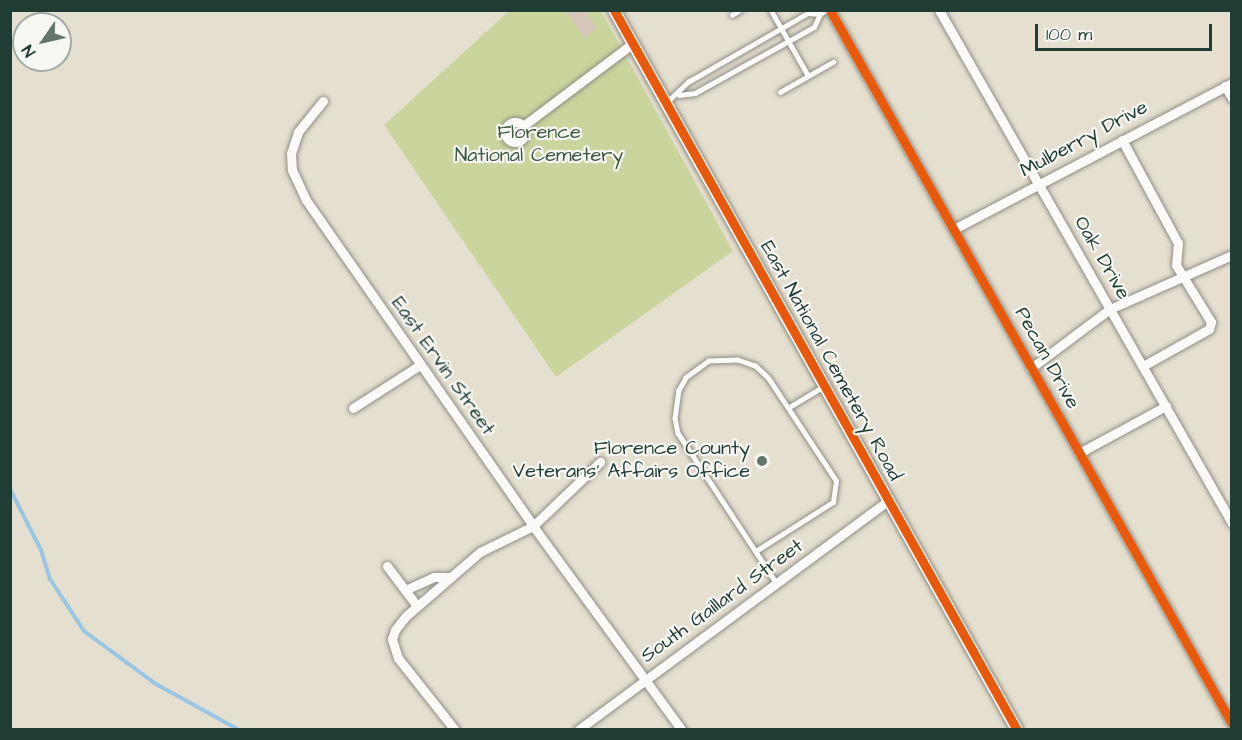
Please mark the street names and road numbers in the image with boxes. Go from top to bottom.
street label: Mulberry Drive [1016,95,1152,183]
street label: Oak Drive [1069,212,1135,304]
street label: East National Cemetery Road [755,237,907,485]
street label: East Ervin Street [386,292,500,440]
street label: Pecan Drive [1009,303,1085,413]
street label: South Gaillard Street [636,534,808,668]

